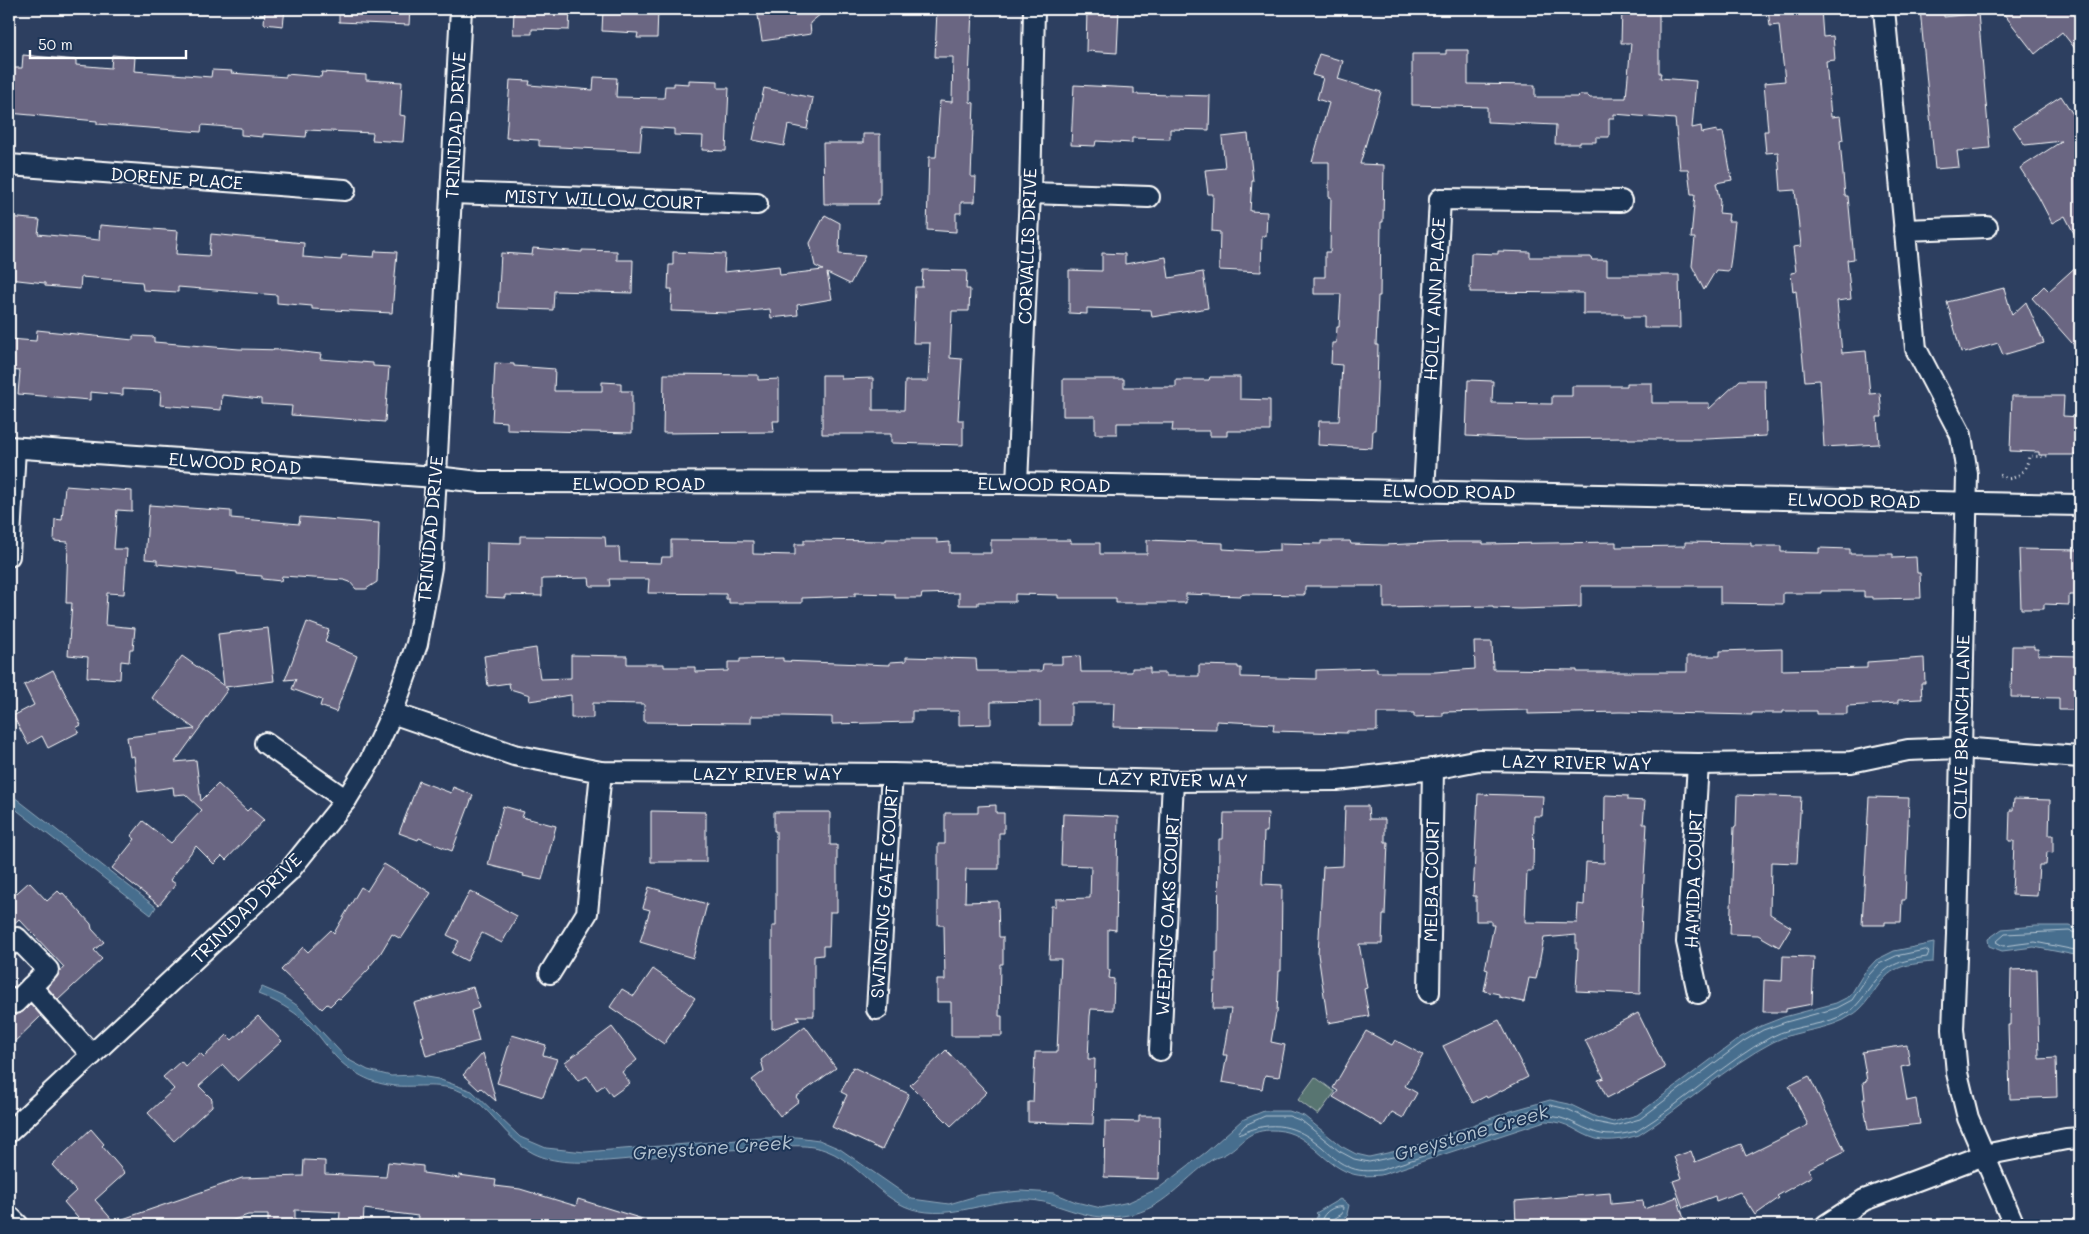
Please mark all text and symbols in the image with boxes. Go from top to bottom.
scale bar [30,28,186,60]
text: 50 m [38,34,73,54]
street label: TRINIDAD DRIVE [439,51,471,199]
street label: DORENE PLACE [110,161,244,195]
street label: CORVALLIS DRIVE [1012,167,1042,325]
street label: MISTY WILLOW COURT [504,184,704,214]
street label: HOLLY ANN PLACE [1418,217,1450,381]
street label: ELWOOD ROAD [168,446,302,480]
street label: TRINIDAD DRIVE [412,455,448,603]
street label: ELWOOD ROAD [573,471,705,495]
street label: ELWOOD ROAD [977,471,1111,497]
street label: ELWOOD ROAD [1382,478,1516,504]
street label: ELWOOD ROAD [1787,487,1921,513]
street label: OLIVE BRANCH LANE [1947,634,1975,820]
street label: LAZY RIVER WAY [1502,749,1652,775]
street label: LAZY RIVER WAY [693,761,843,785]
street label: LAZY RIVER WAY [1098,766,1248,792]
street label: SWINGING GATE COURT [865,785,903,999]
street label: HAMIDA COURT [1679,809,1707,949]
street label: WEEPING OAKS COURT [1150,814,1184,1016]
street label: MELBA COURT [1418,818,1444,942]
street label: TRINIDAD DRIVE [185,847,307,969]
water label: Greystone Creek [1391,1098,1552,1166]
water label: Greystone Creek [632,1129,793,1165]

